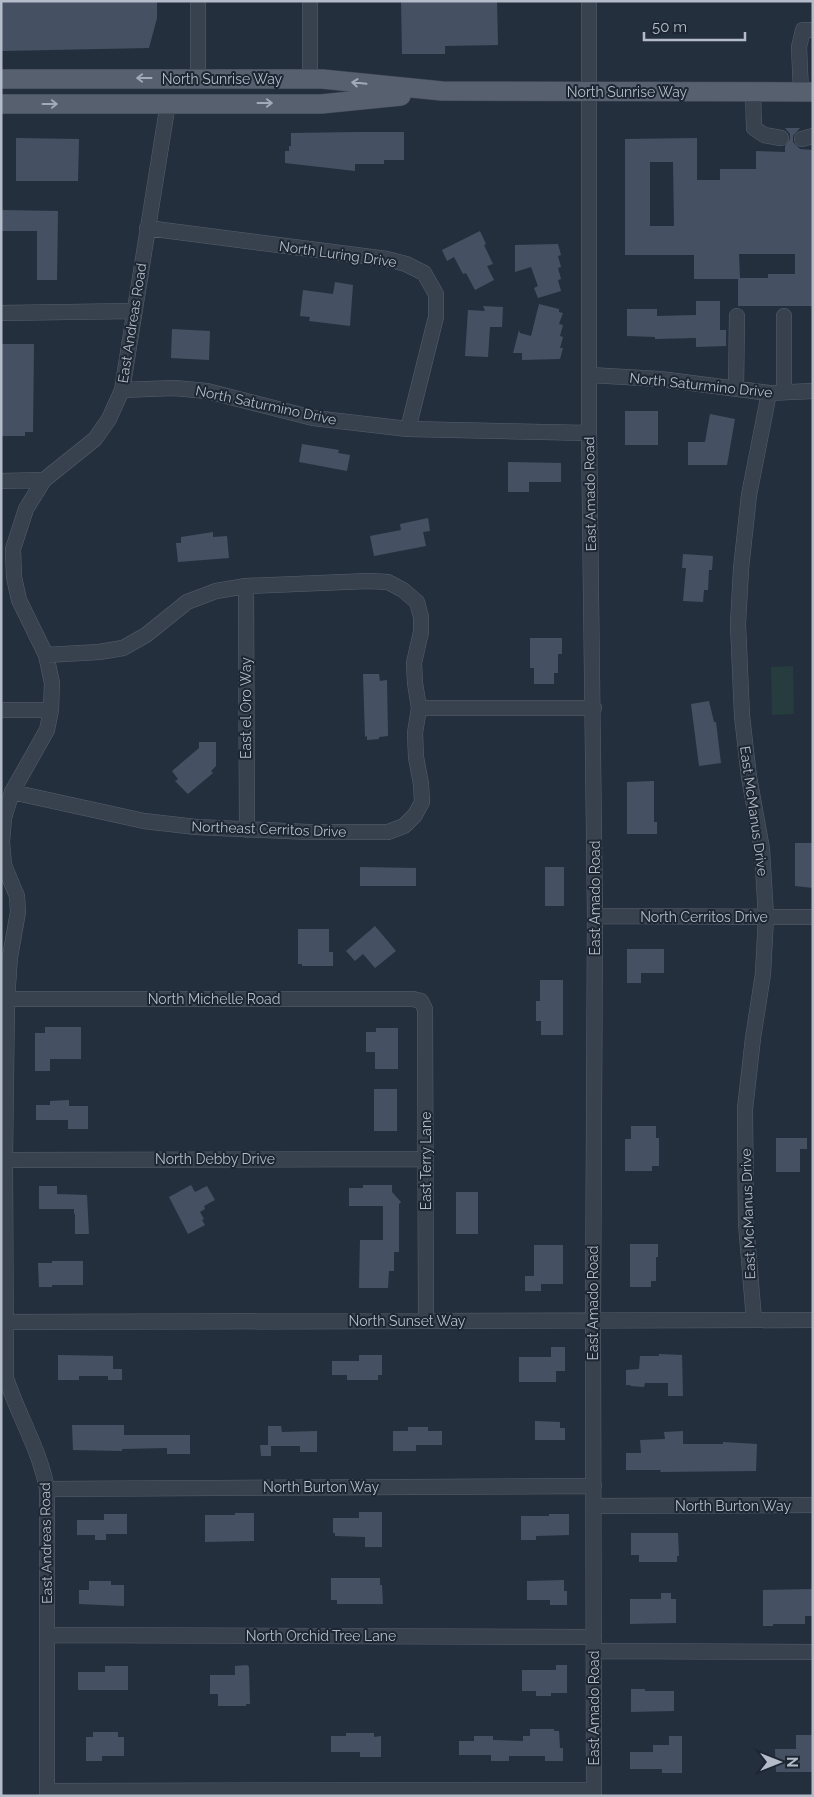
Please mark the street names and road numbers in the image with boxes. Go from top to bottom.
street label: North Sunrise Way [162,71,283,87]
street label: North Sunrise Way [567,84,688,100]
street label: North Luring Drive [278,238,398,270]
street label: East Andreas Road [115,262,149,384]
street label: North Saturmino Drive [629,370,773,400]
street label: North Saturmino Drive [194,382,338,428]
street label: East Amado Road [581,436,599,552]
street label: East el Oro Way [238,657,254,759]
street label: East McManus Drive [737,745,771,877]
street label: Northeast Cerritos Drive [191,818,347,840]
street label: East Amado Road [587,841,603,955]
street label: North Cerritos Drive [640,909,768,925]
street label: North Michelle Road [148,991,280,1007]
street label: East Terry Lane [418,1112,434,1210]
street label: East McManus Drive [738,1148,758,1280]
street label: North Debby Drive [155,1151,275,1167]
street label: East Amado Road [585,1246,601,1360]
street label: North Sunset Way [349,1313,466,1329]
street label: North Burton Way [263,1479,379,1495]
street label: East Andreas Road [37,1482,55,1604]
street label: North Burton Way [675,1498,791,1514]
street label: North Orchid Tree Lane [246,1628,396,1644]
street label: East Amado Road [586,1651,602,1765]

